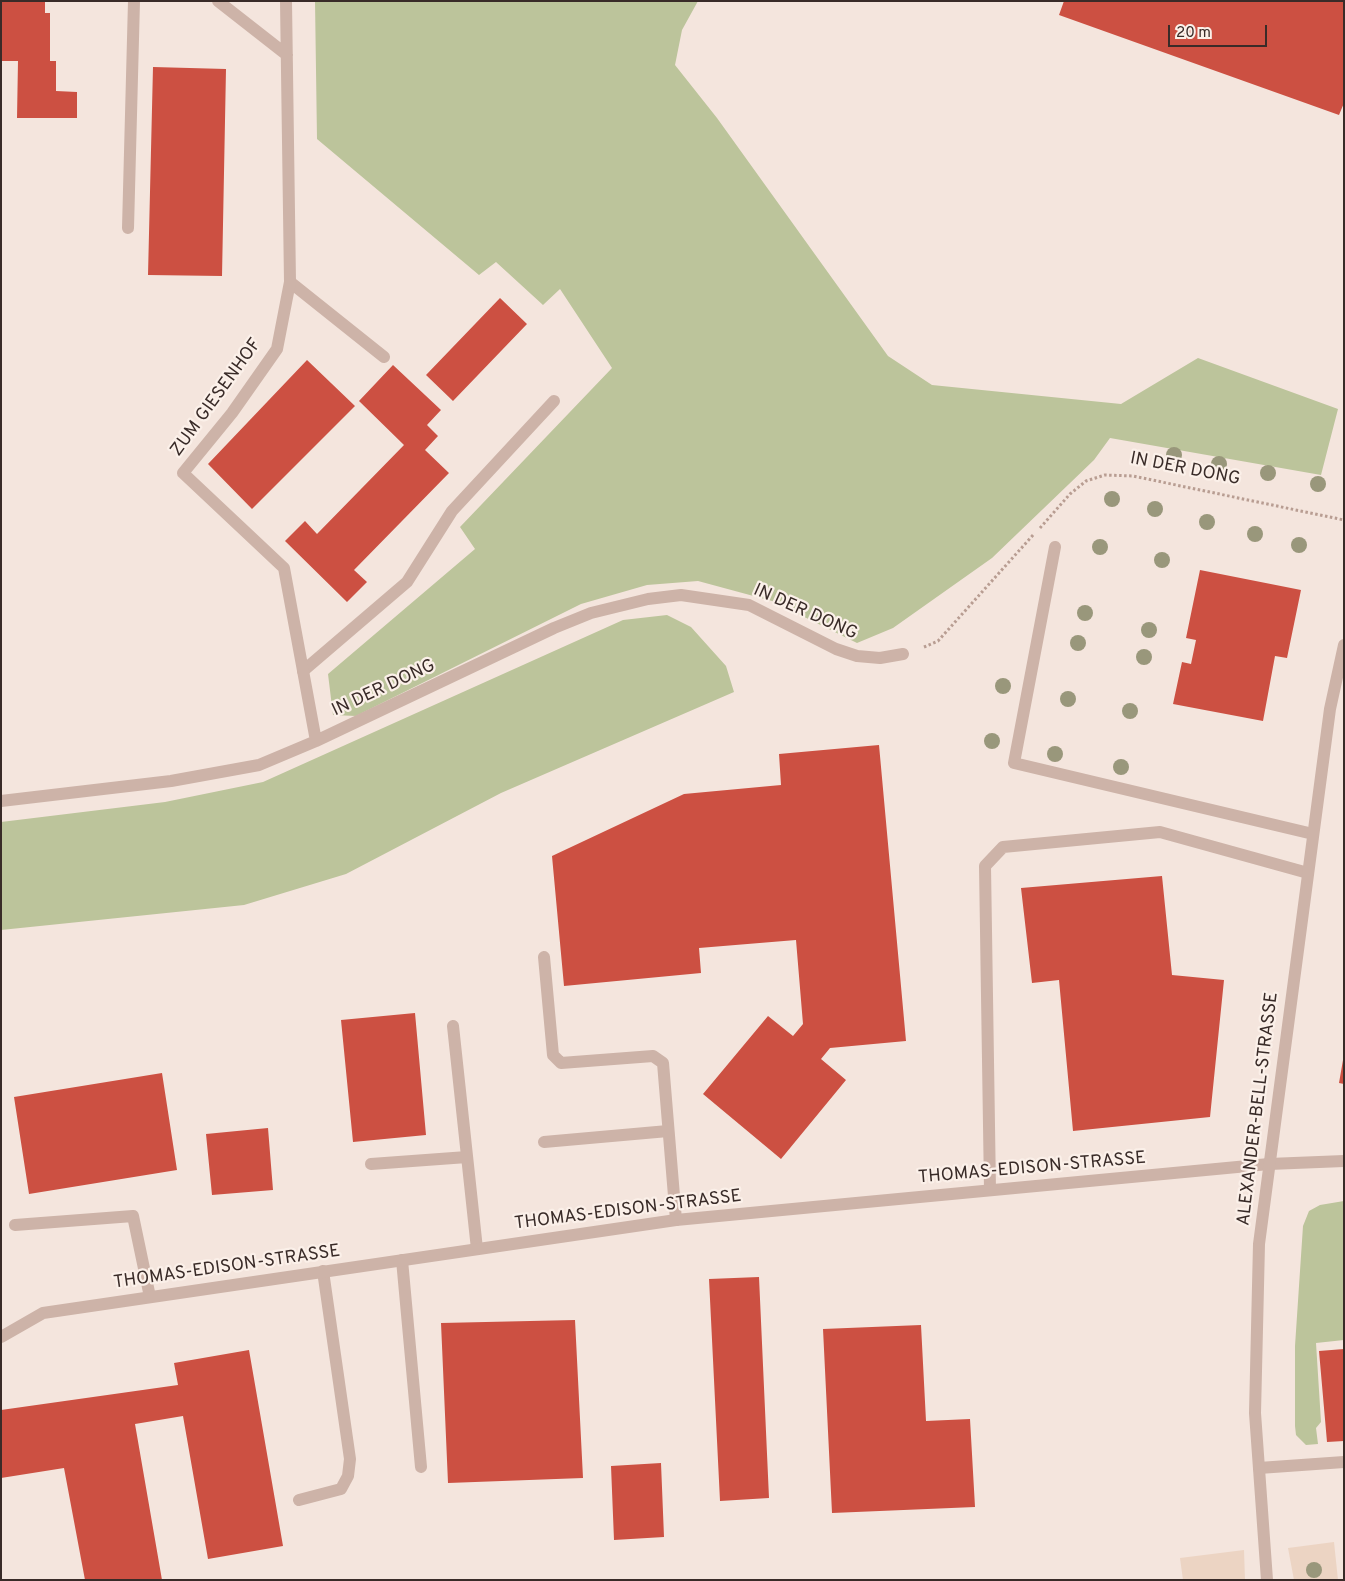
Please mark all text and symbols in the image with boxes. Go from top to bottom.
scale bar [1170,15,1269,47]
text: 20 m [1176,24,1211,43]
street label: ZUM GIESENHOF [167,335,267,461]
street label: IN DER DONG [1128,449,1242,491]
street label: IN DER DONG [750,580,860,646]
street label: IN DER DONG [329,656,439,722]
street label: ALEXANDER-BELL-STRASSE [1234,991,1284,1227]
street label: THOMAS-EDISON-STRASSE [917,1148,1147,1190]
street label: THOMAS-EDISON-STRASSE [513,1186,743,1236]
street label: THOMAS-EDISON-STRASSE [112,1241,342,1295]

